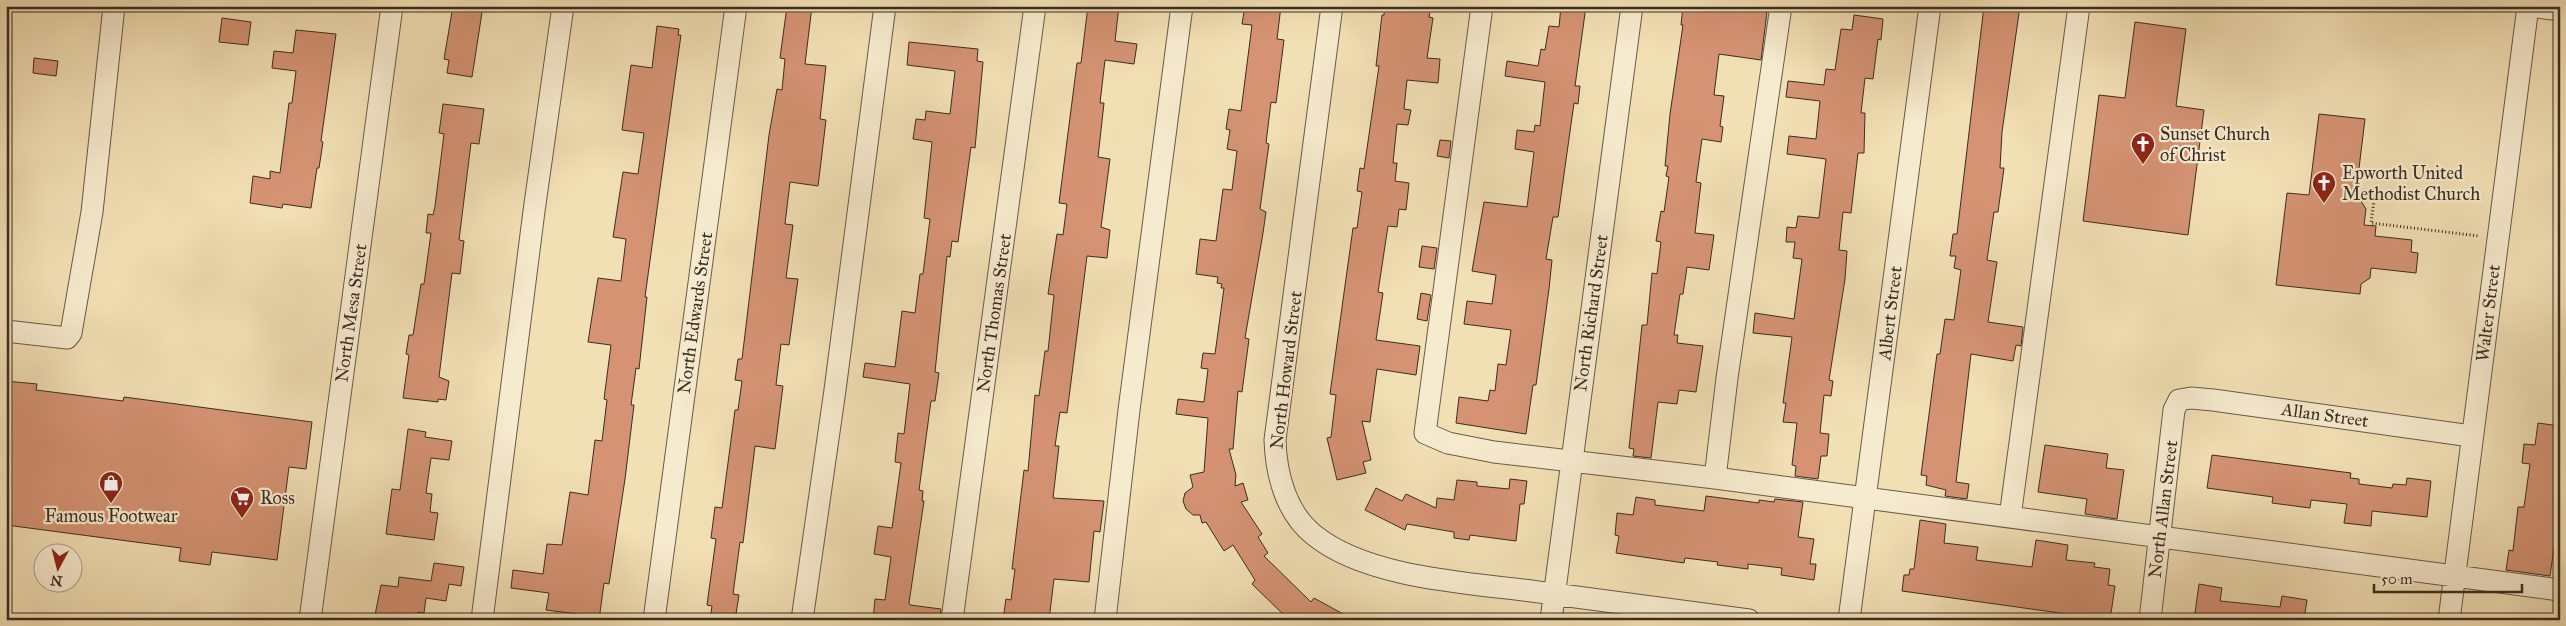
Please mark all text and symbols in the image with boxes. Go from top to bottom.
place label: Sunset Church of Christ [2160,123,2270,166]
church icon: Sunset Church of Christ [2130,131,2156,165]
place label: Epworth United Methodist Church [2342,162,2480,205]
church icon: Epworth United Methodist Church [2311,170,2337,204]
street label: North Edwards Street [673,230,717,395]
street label: North Thomas Street [972,231,1016,394]
street label: North Richard Street [1569,233,1613,393]
street label: North Mesa Street [330,242,372,384]
street label: Walter Street [2471,262,2505,363]
street label: Albert Street [1873,264,1907,362]
street label: North Howard Street [1265,289,1307,450]
street label: Allan Street [2279,398,2371,432]
street label: North Allan Street [2144,438,2182,579]
shop icon: Famous Footwear [98,470,124,504]
supermarket icon: Ross [229,485,255,519]
place label: Ross [260,487,295,509]
place label: Famous Footwear [45,505,178,527]
north arrow [32,544,82,594]
scale bar [2374,561,2521,593]
text: 50 m [2381,570,2413,588]
text: N [49,571,63,590]

